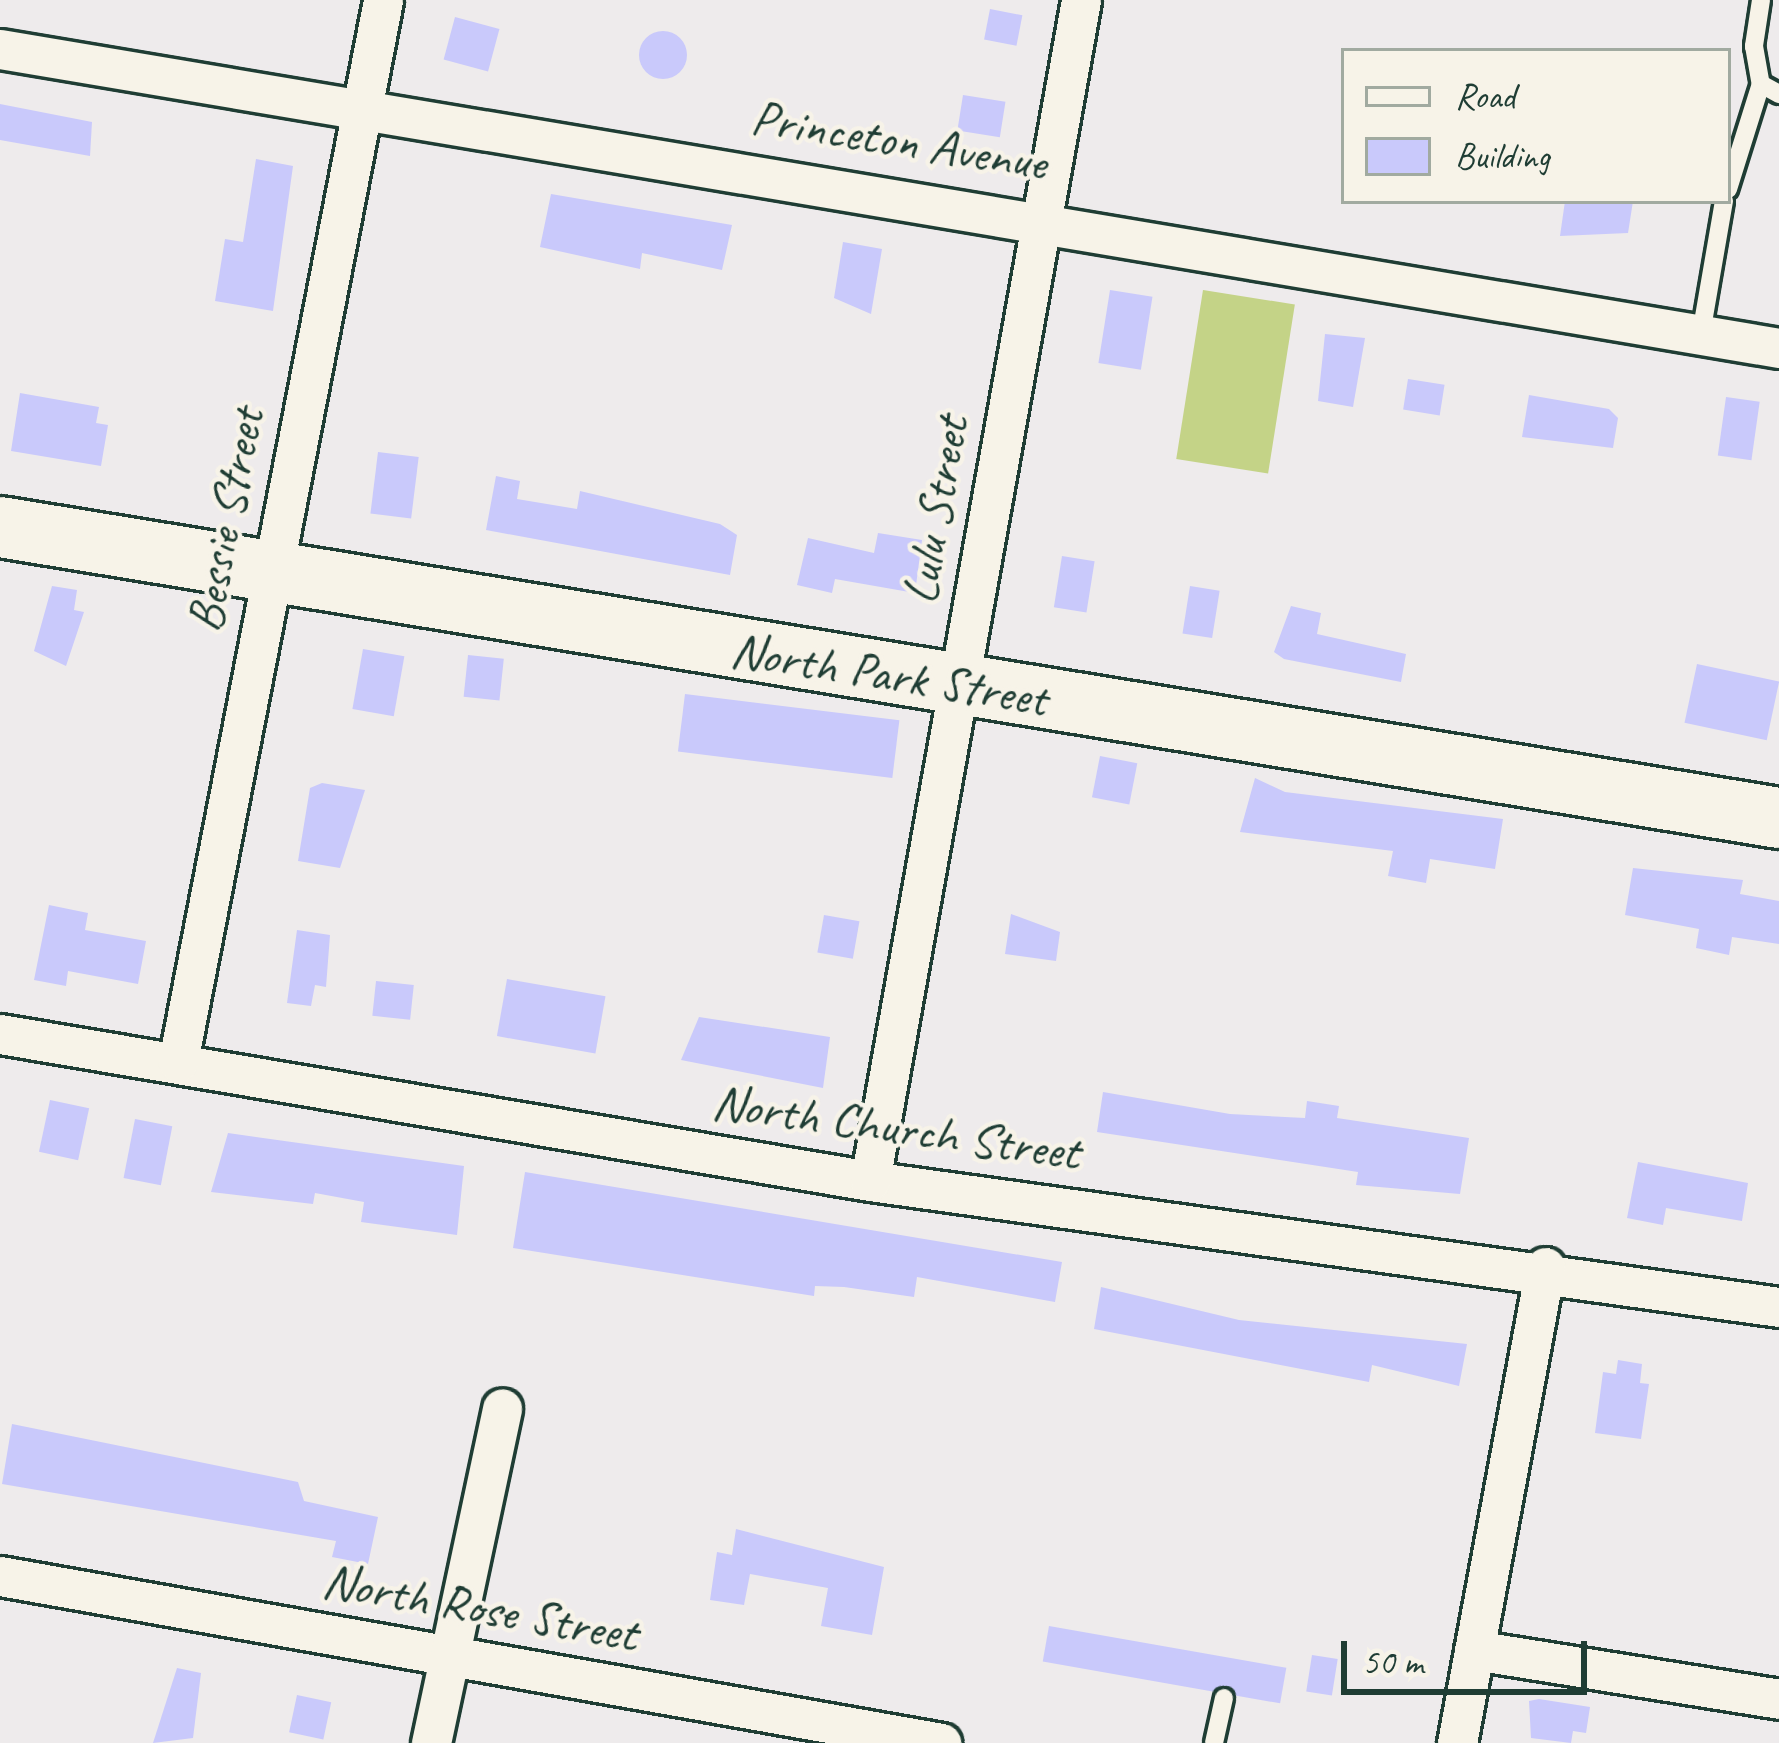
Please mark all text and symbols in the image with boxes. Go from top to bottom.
legend [1341,48,1731,204]
text: Road [1455,73,1515,119]
street label: Princeton Avenue [747,86,1051,194]
text: Building [1455,133,1550,179]
street label: Bessie Street [173,403,277,637]
street label: Lulu Street [888,411,982,609]
street label: North Park Street [724,618,1054,730]
street label: North Church Street [708,1071,1084,1183]
street label: North Rose Street [316,1549,644,1665]
scale bar [1347,1617,1593,1691]
text: 50 m [1362,1639,1423,1685]

